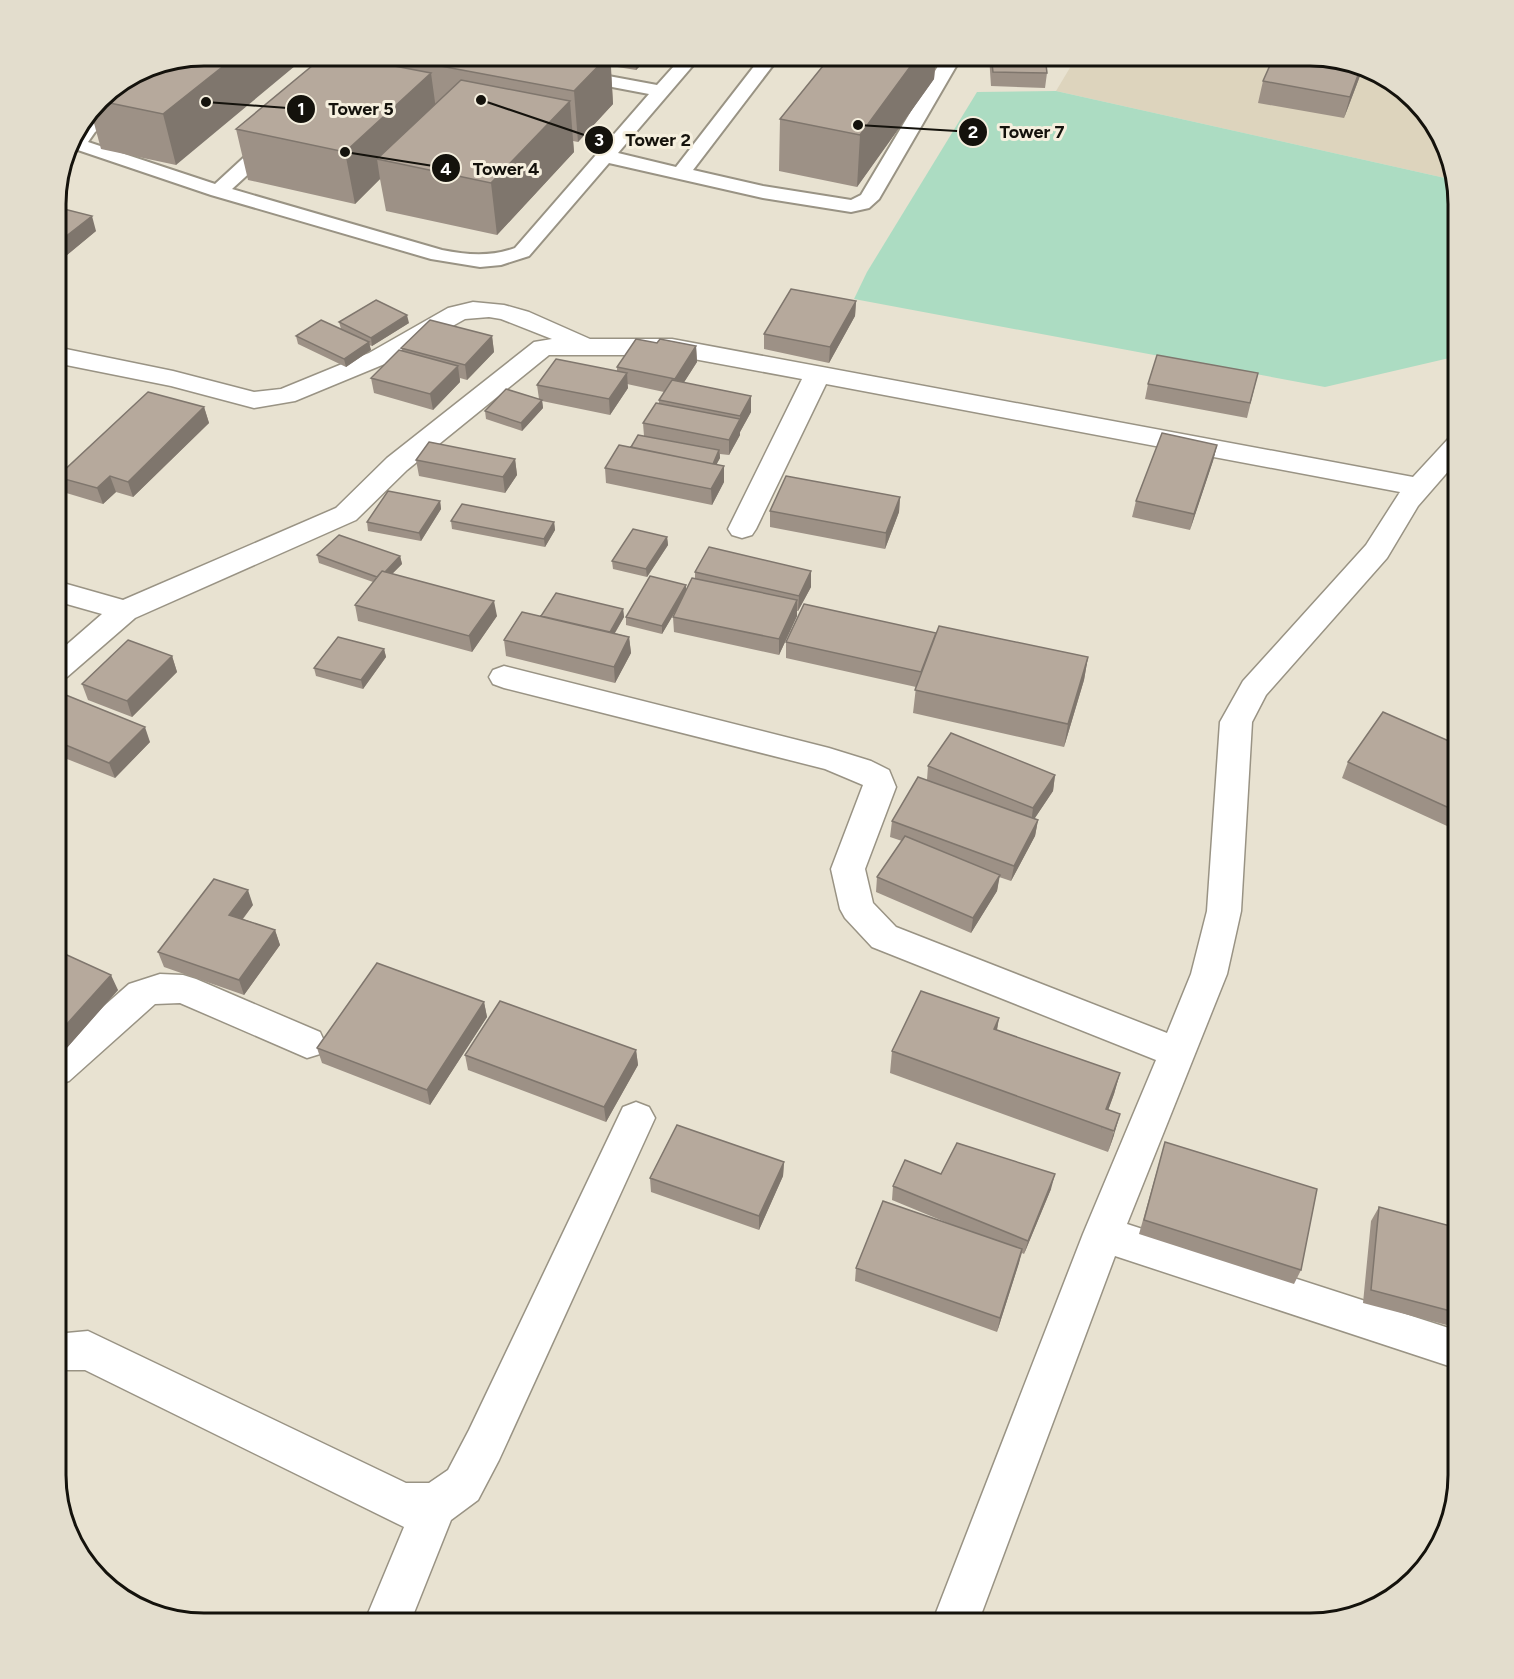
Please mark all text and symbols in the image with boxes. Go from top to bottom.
callout: Tower 5 [286,91,406,127]
text: 1 [297,98,305,120]
text: Tower 5 [328,98,394,120]
callout: Tower 7 [958,114,1077,150]
text: 2 [968,121,978,143]
text: Tower 7 [999,121,1065,143]
callout: Tower 2 [584,122,703,158]
text: 3 [594,129,604,151]
text: Tower 2 [625,129,691,151]
callout: Tower 4 [431,150,551,186]
text: 4 [440,158,452,180]
text: Tower 4 [473,158,539,180]

